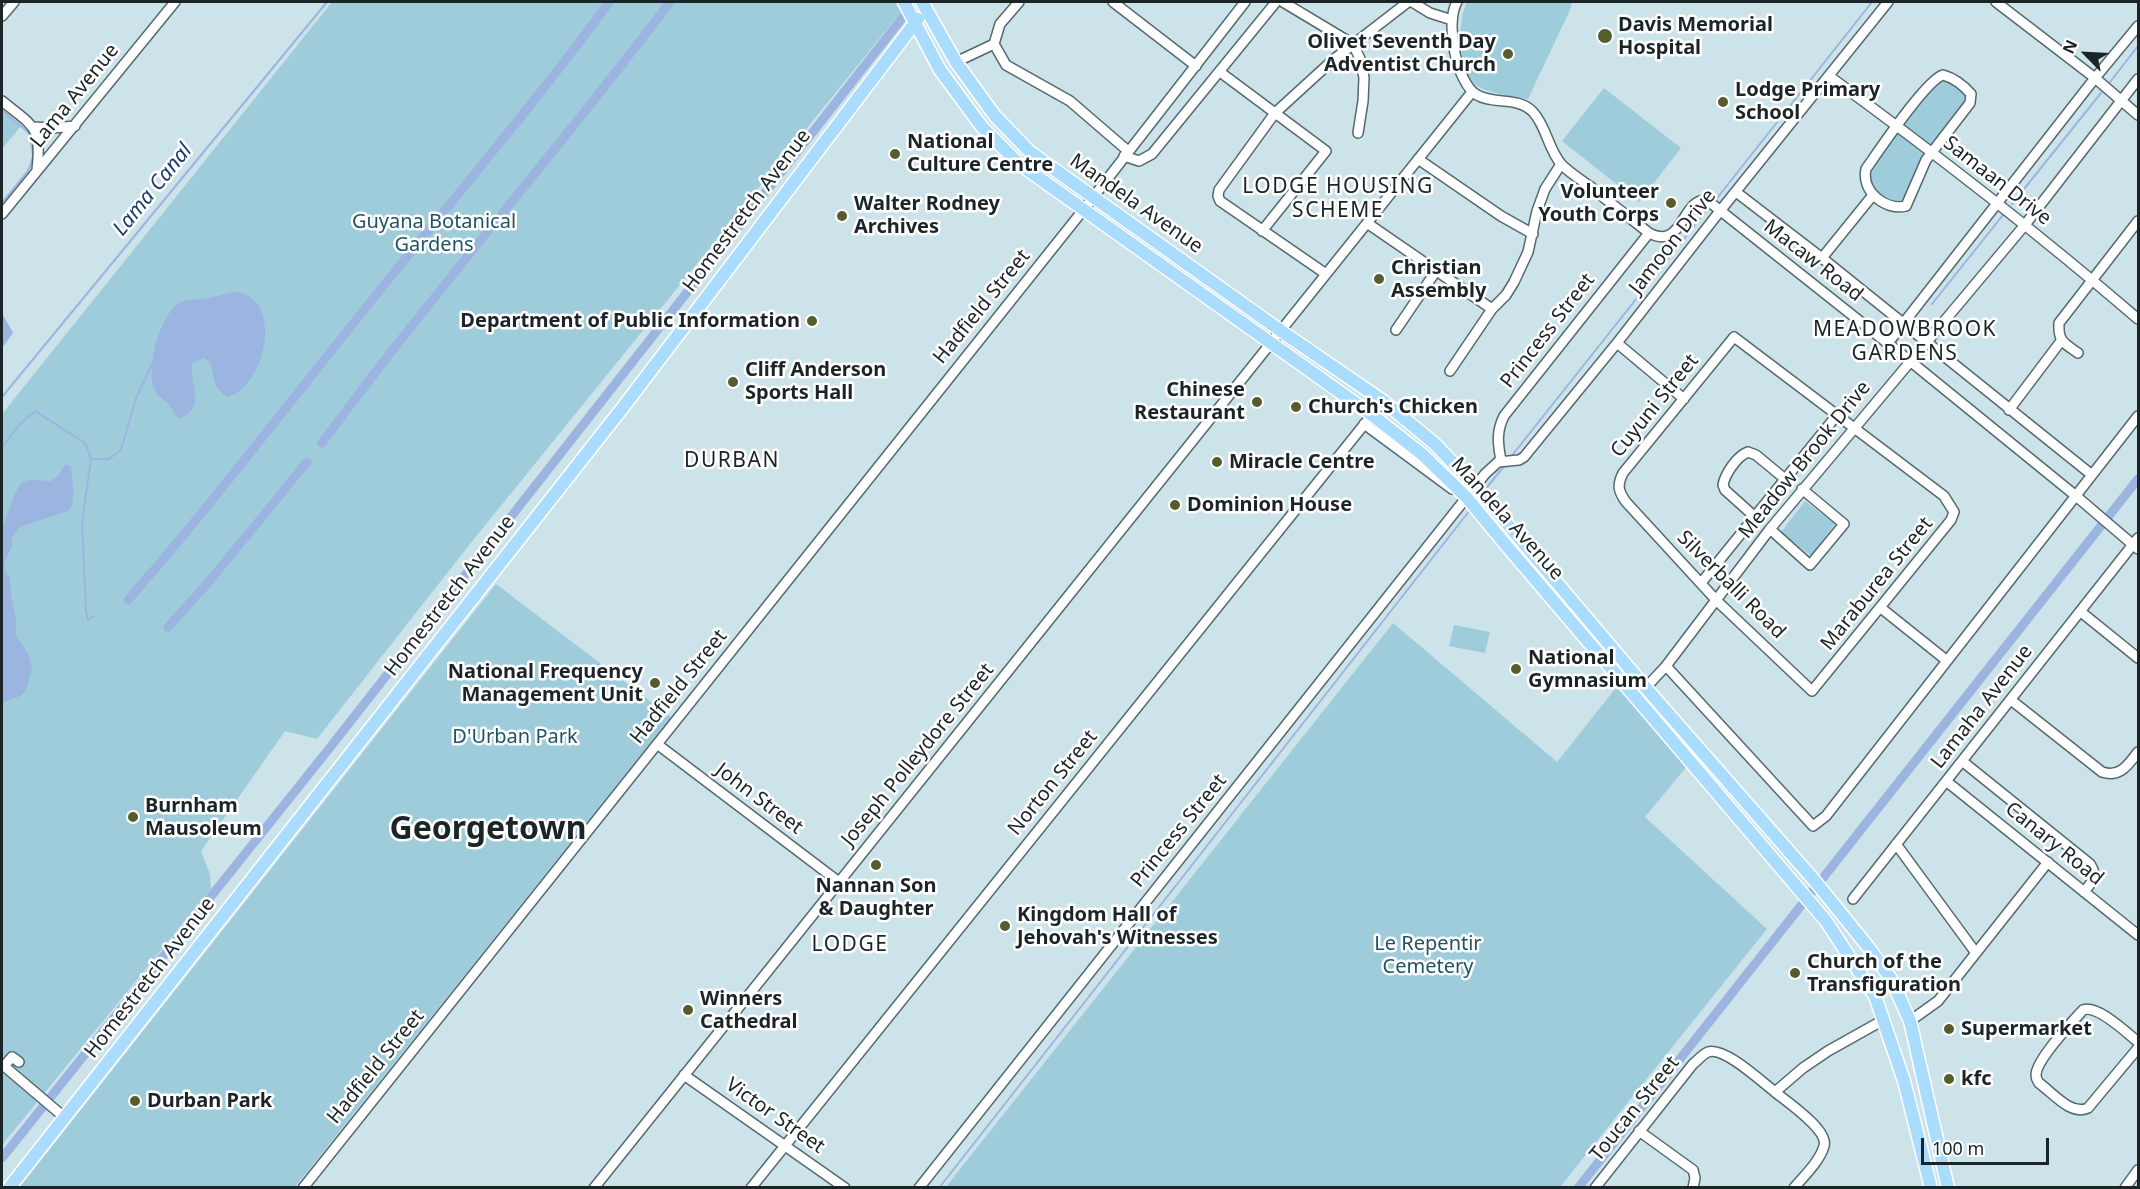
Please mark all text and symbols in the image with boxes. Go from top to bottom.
place label: Davis Memorial Hospital [1618,13,1773,60]
north arrow [2056,24,2116,84]
marker: Davis Memorial Hospital [1596,27,1614,45]
place label: Olivet Seventh Day Adventist Church [1307,30,1496,77]
text: N [2057,36,2082,57]
street label: Lama Avenue [26,39,124,153]
marker: Olivet Seventh Day Adventist Church [1501,47,1515,61]
place label: Lodge Primary School [1735,78,1880,125]
marker: Lodge Primary School [1716,95,1730,109]
street label: Homestretch Avenue [678,125,816,297]
place label: National Culture Centre [907,130,1053,177]
street label: Samaan Drive [1938,131,2056,231]
water label: Lama Canal [108,139,198,241]
marker: National Culture Centre [888,147,902,161]
street label: Mandela Avenue [1065,149,1207,259]
district label: LODGE HOUSING SCHEME [1242,174,1434,224]
place label: Volunteer Youth Corps [1538,180,1659,227]
street label: Jamoon Drive [1625,185,1721,299]
place label: Walter Rodney Archives [854,192,1000,239]
marker: Volunteer Youth Corps [1664,196,1678,210]
marker: Walter Rodney Archives [835,209,849,223]
park label: Guyana Botanical Gardens [352,210,516,257]
street label: Macaw Road [1759,215,1867,307]
street label: Hadfield Street [929,245,1035,369]
place label: Christian Assembly [1391,256,1486,303]
street label: Princess Street [1496,269,1600,393]
marker: Christian Assembly [1372,272,1386,286]
place label: Department of Public Information [460,309,800,333]
marker: Department of Public Information [805,314,819,328]
district label: MEADOWBROOK GARDENS [1813,317,1997,367]
street label: Cuyuni Street [1606,349,1704,463]
place label: Cliff Anderson Sports Hall [745,358,886,405]
marker: Cliff Anderson Sports Hall [726,375,740,389]
street label: Meadow Brook Drive [1734,376,1876,544]
place label: Chinese Restaurant [1134,378,1245,425]
marker: Chinese Restaurant [1250,395,1264,409]
place label: Church's Chicken [1308,395,1478,419]
marker: Church's Chicken [1289,400,1303,414]
district label: DURBAN [684,448,780,474]
place label: Miracle Centre [1229,450,1375,474]
street label: Mandela Avenue [1446,453,1568,585]
marker: Miracle Centre [1210,455,1224,469]
place label: Dominion House [1187,493,1352,517]
marker: Dominion House [1168,498,1182,512]
street label: Homestretch Avenue [380,511,520,681]
street label: Maraburea Street [1816,513,1938,655]
street label: Silverballi Road [1672,526,1790,644]
street label: Hadfield Street [626,625,732,749]
street label: Lamaha Avenue [1926,640,2038,774]
place label: National Gymnasium [1528,646,1647,693]
street label: Joseph Polleydore Street [837,659,999,851]
place label: National Frequency Management Unit [448,660,643,707]
marker: National Gymnasium [1509,662,1523,676]
marker: National Frequency Management Unit [648,676,662,690]
park label: D'Urban Park [452,725,578,749]
street label: Norton Street [1003,726,1103,840]
street label: John Street [711,758,807,840]
street label: Princess Street [1126,769,1232,893]
place label: Burnham Mausoleum [145,794,262,841]
street label: Canary Road [2000,797,2108,891]
marker: Burnham Mausoleum [126,810,140,824]
district label: Georgetown [389,811,587,849]
marker: Nannan Son & Daughter [869,858,883,872]
place label: Nannan Son & Daughter [816,874,936,921]
street label: Homestretch Avenue [80,893,220,1063]
place label: Kingdom Hall of Jehovah's Witnesses [1017,903,1218,950]
marker: Kingdom Hall of Jehovah's Witnesses [998,919,1012,933]
district label: LODGE [812,932,888,958]
park label: Le Repentir Cemetery [1374,932,1482,979]
place label: Church of the Transfiguration [1807,950,1961,997]
marker: Church of the Transfiguration [1788,966,1802,980]
place label: Winners Cathedral [700,987,798,1034]
marker: Winners Cathedral [681,1003,695,1017]
street label: Hadfield Street [323,1005,429,1129]
place label: Supermarket [1961,1017,2092,1041]
marker: Supermarket [1942,1022,1956,1036]
street label: Toucan Street [1585,1052,1685,1166]
place label: kfc [1961,1067,1991,1091]
marker: kfc [1942,1072,1956,1086]
street label: Victor Street [721,1073,829,1159]
place label: Durban Park [147,1089,272,1113]
marker: Durban Park [128,1094,142,1108]
scale bar [1924,1126,2052,1164]
text: 100 m [1932,1136,1984,1160]

